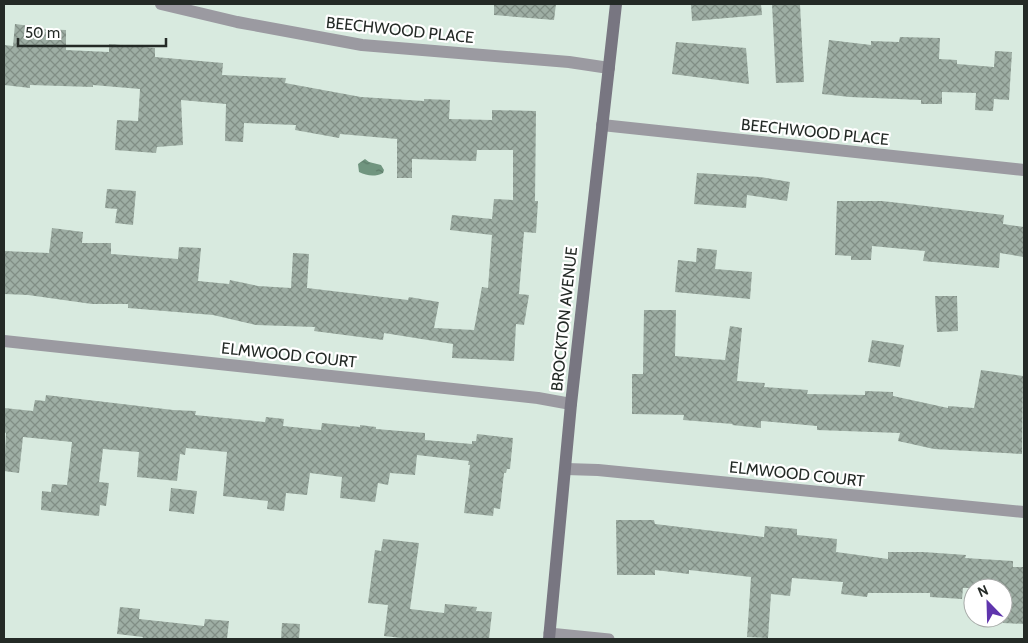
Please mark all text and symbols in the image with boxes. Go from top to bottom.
street label: BEECHWOOD PLACE [325,13,475,47]
scale bar [18,15,165,47]
text: 50 m [25,24,60,42]
street label: BEECHWOOD PLACE [740,115,890,149]
street label: BROCKTON AVENUE [547,246,581,392]
street label: ELMWOOD COURT [220,338,358,372]
street label: ELMWOOD COURT [728,457,866,491]
north arrow [963,578,1013,628]
text: N [975,581,991,601]

